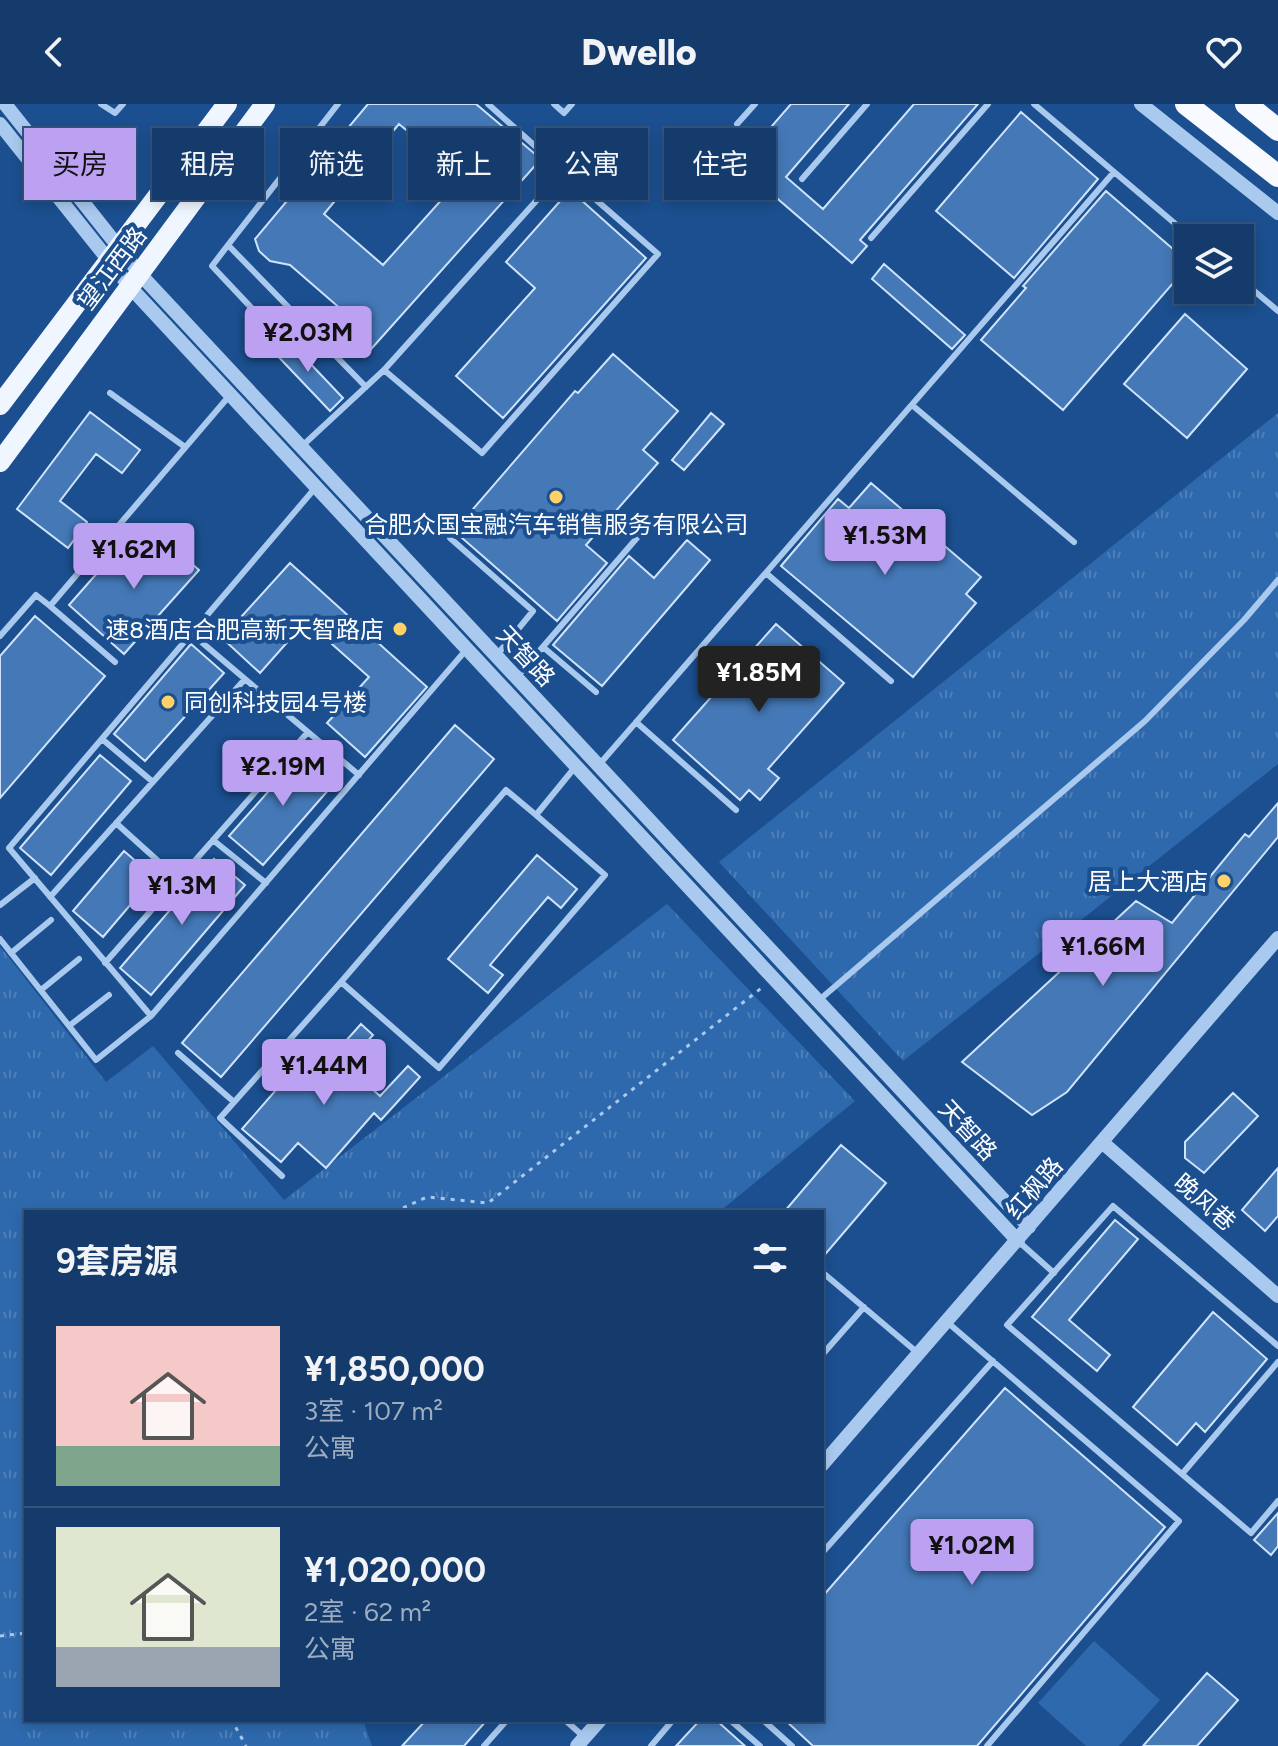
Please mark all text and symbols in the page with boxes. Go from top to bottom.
icon: back [32,30,76,74]
icon: heart [1202,30,1246,74]
text: Dwello [581,31,697,74]
chip: 买房 [24,128,136,200]
chip: 租房 [152,128,264,200]
chip: 筛选 [280,128,392,200]
chip: 新上 [408,128,520,200]
chip: 公寓 [536,128,648,200]
chip: 住宅 [664,128,776,200]
street label: 望江西路 [72,221,152,315]
map controls [1174,224,1254,304]
button: layers [1174,224,1254,304]
pin: ¥2.03M [243,306,373,374]
text: ¥2.03M [263,316,353,348]
marker: 合肥众国宝融汽车销售服务有限公司 [547,488,565,506]
pin: ¥1.53M [820,509,950,577]
place label: 合肥众国宝融汽车销售服务有限公司 [364,510,748,539]
text: ¥1.53M [843,519,927,551]
pin: ¥1.62M [69,523,199,591]
text: ¥1.62M [91,533,177,565]
place label: 速8酒店合肥高新天智路店 [105,615,384,644]
marker: 速8酒店合肥高新天智路店 [391,620,409,638]
street label: 天智路 [491,620,561,692]
pin: ¥1.85M [694,646,824,714]
text: ¥1.85M [716,656,802,688]
place label: 同创科技园4号楼 [184,688,367,717]
marker: 同创科技园4号楼 [159,693,177,711]
pin: ¥2.19M [218,740,348,808]
text: ¥2.19M [240,750,326,782]
pin: ¥1.3M [126,859,238,927]
place label: 居上大酒店 [1088,867,1208,896]
text: ¥1.3M [147,869,217,901]
marker: 居上大酒店 [1215,872,1233,890]
pin: ¥1.66M [1038,920,1168,988]
text: ¥1.66M [1060,930,1146,962]
pin: ¥1.44M [259,1039,389,1107]
text: ¥1.44M [280,1049,368,1081]
street label: 天智路 [933,1094,1003,1166]
street label: 红枫路 [999,1151,1069,1225]
street label: 晚风巷 [1168,1167,1242,1237]
icon: filters [748,1236,792,1280]
text: 9套房源 [56,1241,178,1282]
text: ¥1,850,000 [304,1349,485,1390]
icon: home [120,1358,216,1454]
text: 3室 · 107 m² [304,1395,443,1427]
text: 公寓 [304,1432,356,1464]
pin: ¥1.02M [907,1519,1037,1587]
text: ¥1.02M [928,1529,1016,1561]
text: ¥1,020,000 [304,1550,486,1591]
icon: home [120,1559,216,1655]
text: 2室 · 62 m² [304,1596,431,1628]
text: 公寓 [304,1633,356,1665]

